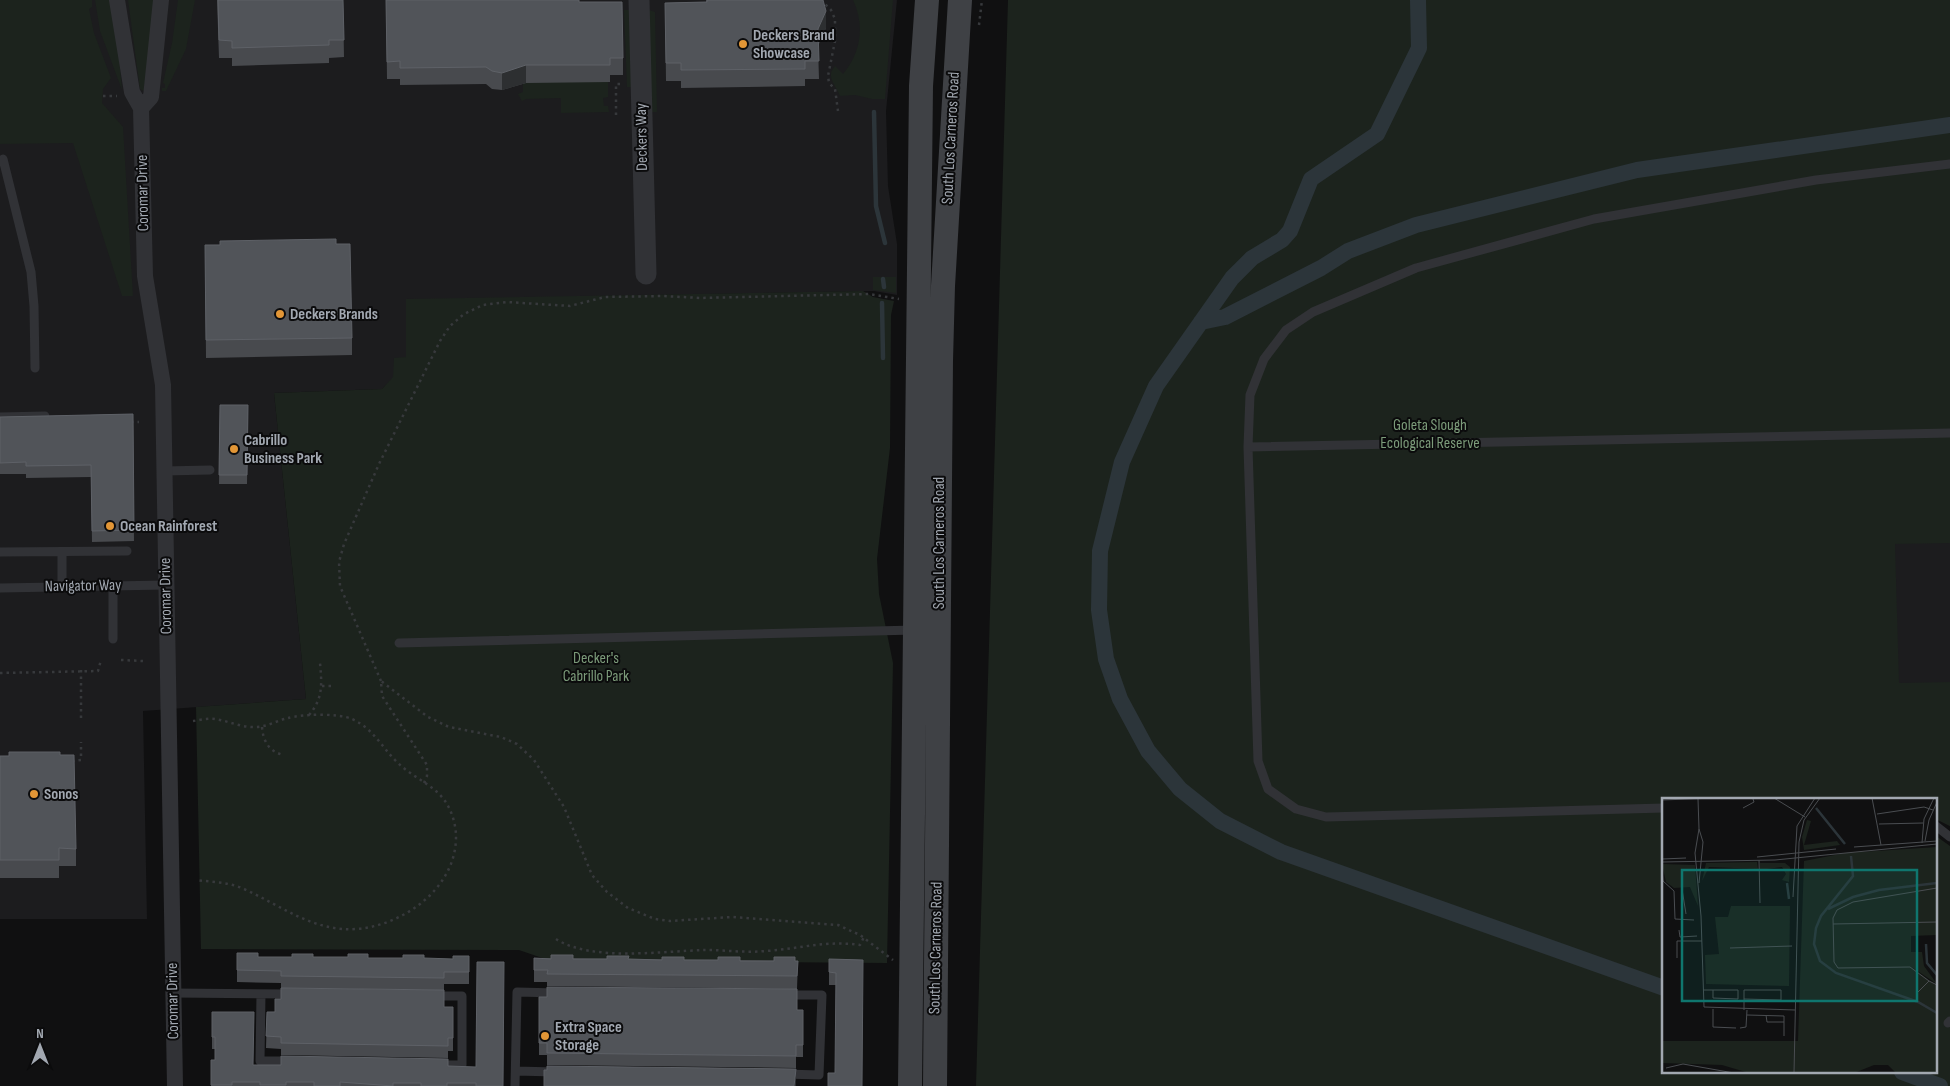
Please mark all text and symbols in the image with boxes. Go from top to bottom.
place label: Deckers Brand Showcase [753,26,835,63]
marker: Deckers Brand Showcase [737,38,749,50]
street label: South Los Carneros Road [938,71,964,205]
street label: Deckers Way [632,103,652,171]
street label: Coromar Drive [133,154,153,232]
place label: Deckers Brands [290,305,378,324]
marker: Deckers Brands [274,308,286,320]
park label: Goleta Slough Ecological Reserve [1380,416,1480,453]
place label: Cabrillo Business Park [244,431,322,468]
marker: Cabrillo Business Park [228,443,240,455]
street label: South Los Carneros Road [930,477,949,609]
place label: Ocean Rainforest [120,517,217,536]
marker: Ocean Rainforest [104,520,116,532]
street label: Coromar Drive [156,557,176,635]
street label: Navigator Way [45,576,121,596]
park label: Decker's Cabrillo Park [563,649,629,686]
place label: Sonos [44,785,78,804]
marker: Sonos [28,788,40,800]
inset map [1662,798,1938,1074]
street label: South Los Carneros Road [925,882,947,1014]
street label: Coromar Drive [163,962,183,1040]
place label: Extra Space Storage [555,1018,622,1055]
north arrow [15,1021,65,1071]
text: N [36,1025,44,1042]
marker: Extra Space Storage [539,1030,551,1042]

